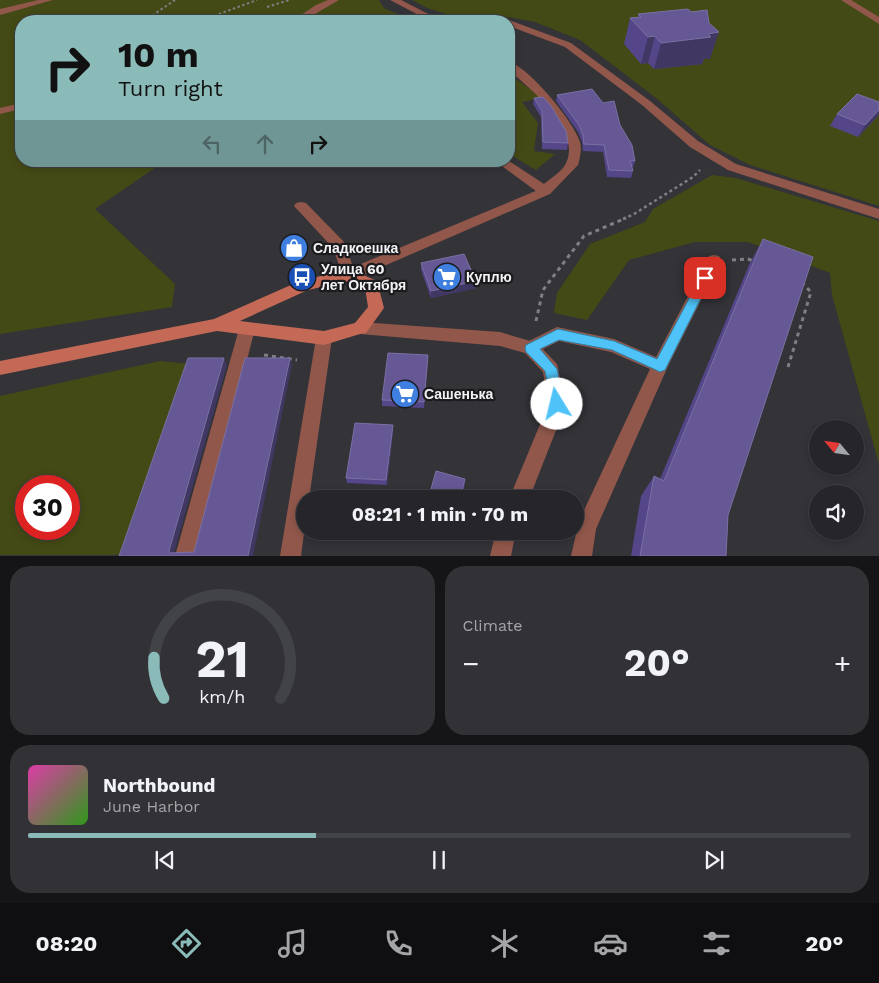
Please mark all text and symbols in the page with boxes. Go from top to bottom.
text: 10 m [118,34,199,76]
icon: right [35,35,100,100]
text: Turn right [118,76,223,101]
icon: left [198,130,226,158]
icon: ahead [251,130,279,158]
icon: right [304,130,332,158]
shop icon: Сладкоешка [279,233,309,263]
place label: Сладкоешка [313,240,399,256]
pin [684,257,726,299]
place label: Улица 60 лет Октября [321,261,406,293]
bus stop icon: Улица 60 лет Октября [287,262,317,292]
supermarket icon: Куплю [432,262,462,292]
icon: arrive [691,264,719,292]
place label: Куплю [466,269,512,285]
position arrow [530,377,582,429]
supermarket icon: Сашенька [390,379,420,409]
place label: Сашенька [424,386,494,402]
north arrow [809,420,864,475]
map controls [809,420,864,540]
speed limit sign: 30 [15,475,80,540]
button: sound [809,485,864,540]
text: 08:21 · 1 min · 70 m [352,503,528,526]
text: Climate [463,616,523,635]
text: 21 [196,629,249,690]
text: 20° [624,641,690,685]
text: − [463,647,479,680]
text: + [834,647,851,680]
text: km/h [199,686,245,707]
text: Northbound [103,774,215,797]
text: June Harbor [103,797,200,816]
icon: previous [151,846,179,874]
icon: pause [425,846,453,874]
icon: next [700,846,728,874]
icon: directions [169,926,204,961]
icon: music [275,926,310,961]
icon: phone [381,926,416,961]
icon: climate [487,926,522,961]
icon: car [593,926,628,961]
icon: filters [699,926,734,961]
text: 08:20 [36,931,97,956]
text: 20° [805,931,843,956]

